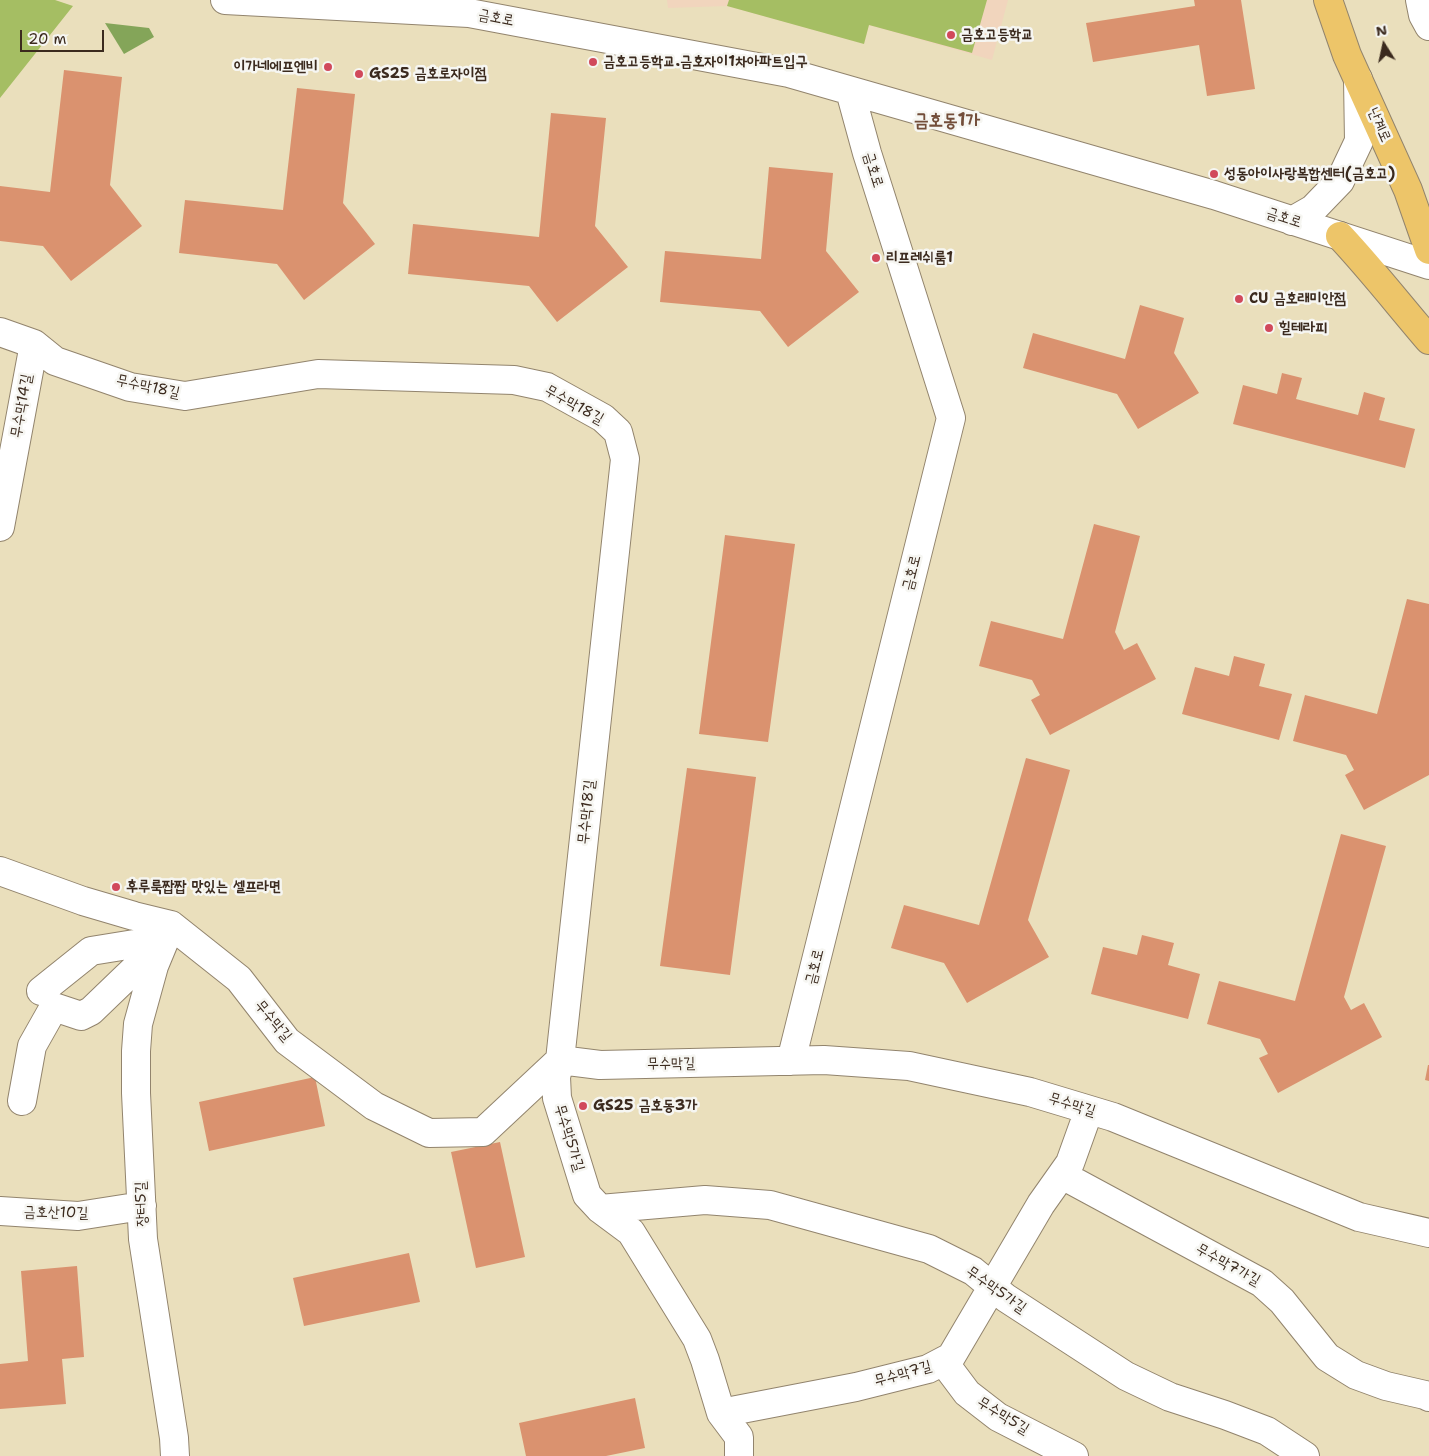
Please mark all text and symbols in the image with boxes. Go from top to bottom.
street label: 금호로 [477,6,515,30]
scale bar [22,20,106,52]
north arrow [1359,20,1409,70]
text: N [1374,20,1388,40]
place label: 금호고등학교 [961,26,1033,44]
text: 20 m [28,29,67,49]
marker: 금호고등학교 [945,29,957,41]
place label: 금호고등학교.금호자이1차아파트입구 [603,53,808,71]
marker: 금호고등학교.금호자이1차아파트입구 [587,56,599,68]
place label: 이가네에프엔비 [234,58,318,76]
marker: 이가네에프엔비 [322,61,334,73]
place label: GS25 금호로자이점 [369,65,487,83]
marker: GS25 금호로자이점 [353,68,365,80]
street label: 난계로 [1363,105,1395,145]
district label: 금호동1가 [914,110,980,132]
street label: 금호로 [859,150,887,190]
place label: 성동아이사랑복합센터(금호고) [1224,165,1395,183]
marker: 성동아이사랑복합센터(금호고) [1208,168,1220,180]
street label: 금호로 [1264,204,1304,232]
place label: 리프레쉬룸1 [886,249,953,267]
marker: 리프레쉬룸1 [870,252,882,264]
place label: CU 금호래미안점 [1249,290,1346,308]
marker: CU 금호래미안점 [1233,293,1245,305]
place label: 힐테라피 [1279,319,1327,337]
marker: 힐테라피 [1263,322,1275,334]
street label: 무수막18길 [114,371,182,403]
street label: 무수막14길 [8,373,36,439]
street label: 무수막18길 [541,381,607,429]
street label: 금호로 [899,553,925,593]
street label: 무수막18길 [575,779,599,845]
place label: 후루룩짭짭 맛있는 셀프라면 [126,878,281,896]
marker: 후루룩짭짭 맛있는 셀프라면 [110,881,122,893]
street label: 금호로 [802,947,828,987]
street label: 무수막길 [251,997,295,1045]
street label: 무수막길 [647,1055,695,1073]
street label: 무수막길 [1046,1089,1098,1121]
place label: GS25 금호동3가 [593,1097,697,1115]
marker: GS25 금호동3가 [577,1100,589,1112]
street label: 무수막5가길 [550,1102,588,1174]
street label: 장터5길 [132,1181,152,1227]
street label: 금호산10길 [24,1203,88,1223]
street label: 무수막7가길 [1193,1240,1263,1290]
street label: 무수막5가길 [962,1263,1030,1317]
street label: 무수막7길 [872,1357,934,1391]
street label: 무수막5길 [974,1393,1032,1439]

